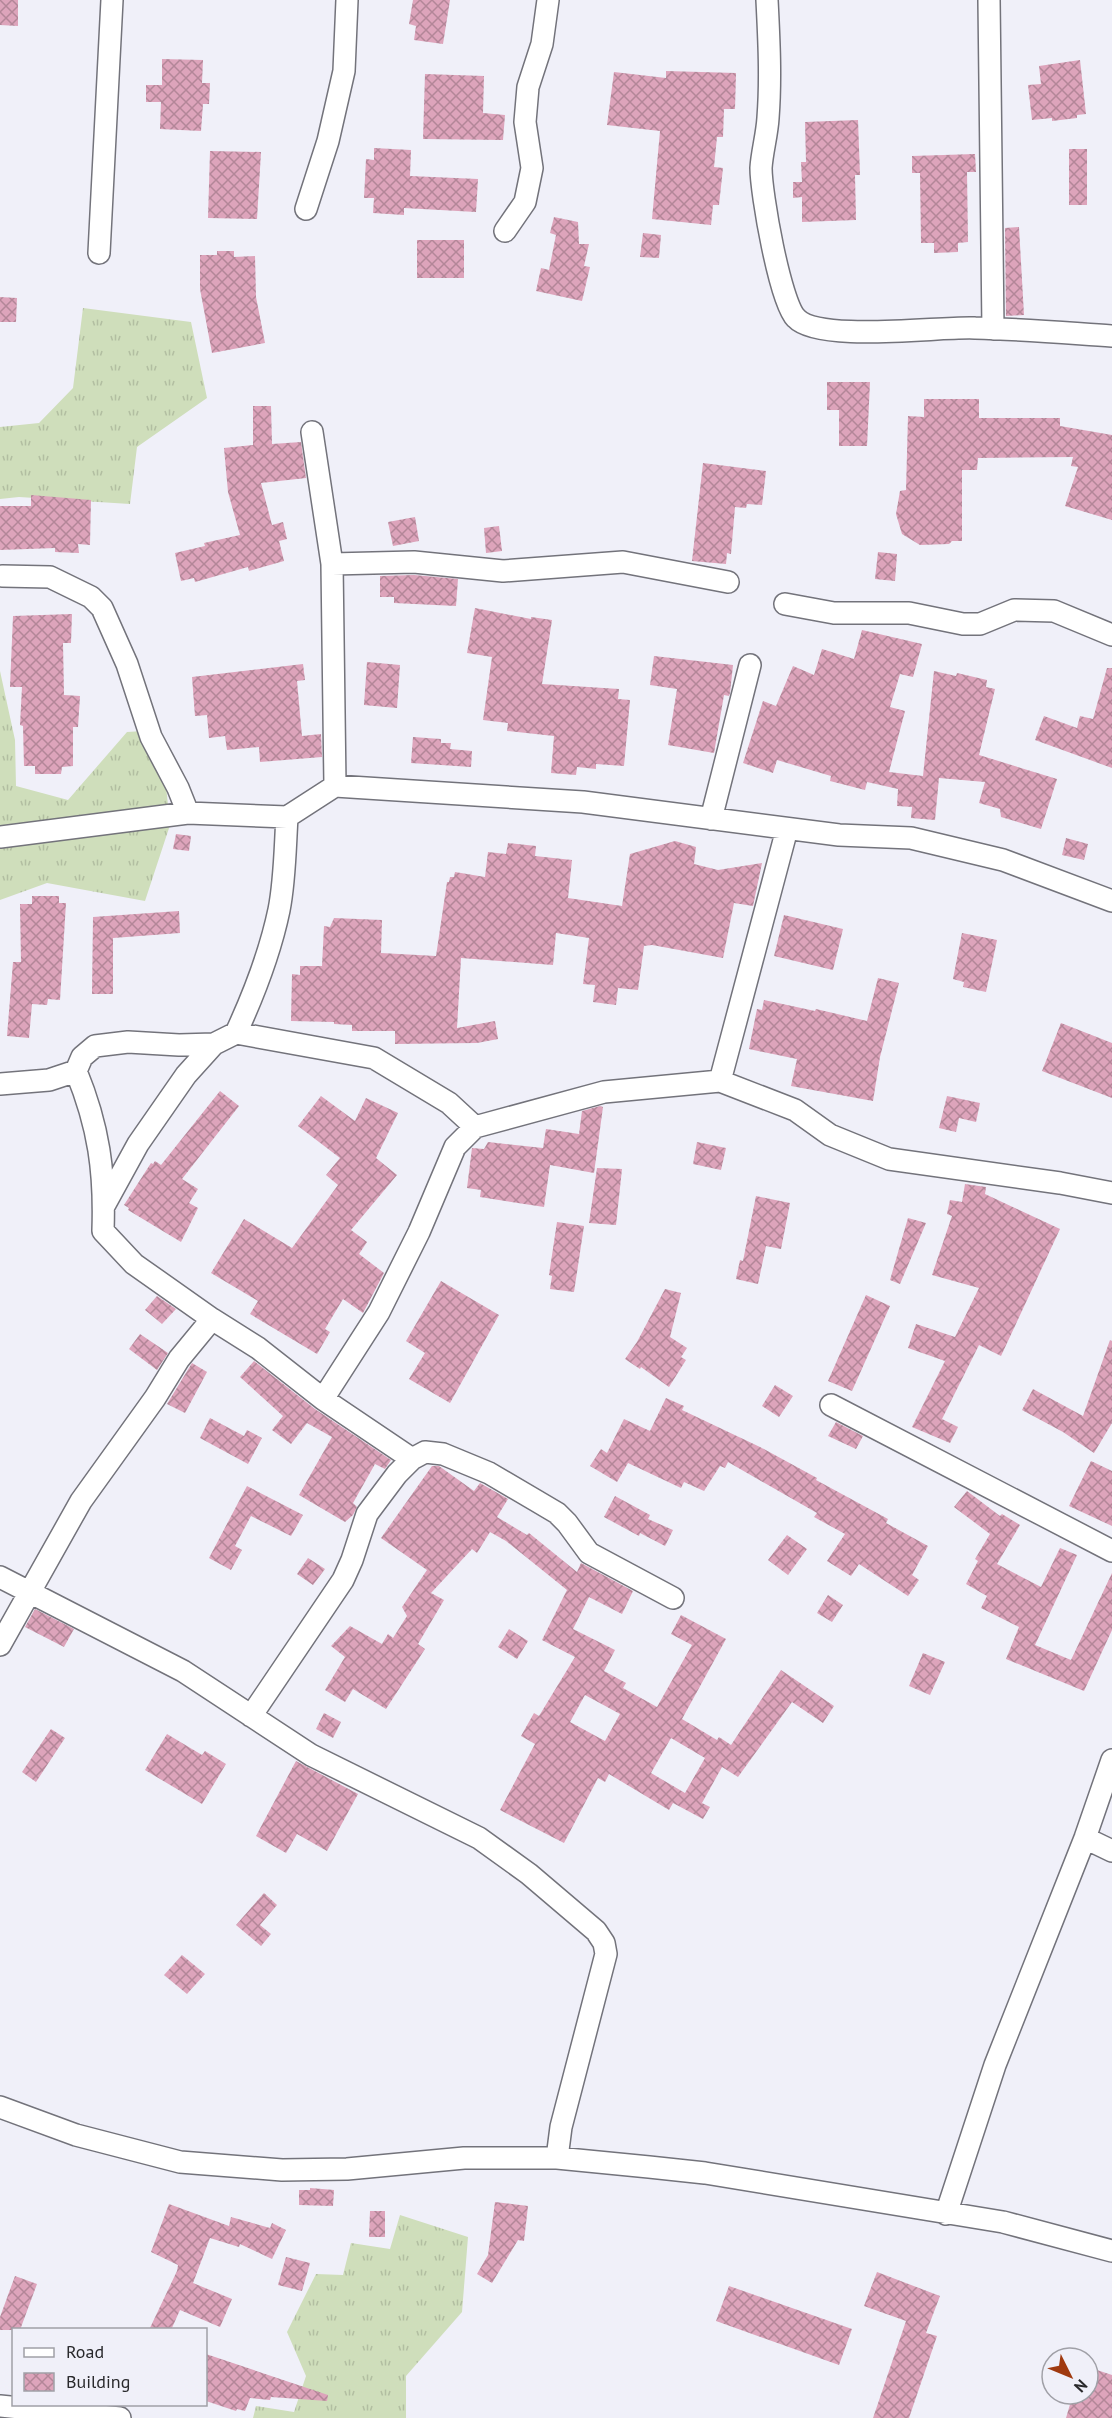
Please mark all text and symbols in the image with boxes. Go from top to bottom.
legend [12,2328,207,2406]
text: Road [66,2340,104,2363]
north arrow [1040,2346,1100,2406]
text: Building [66,2370,130,2393]
text: N [1070,2376,1092,2397]

